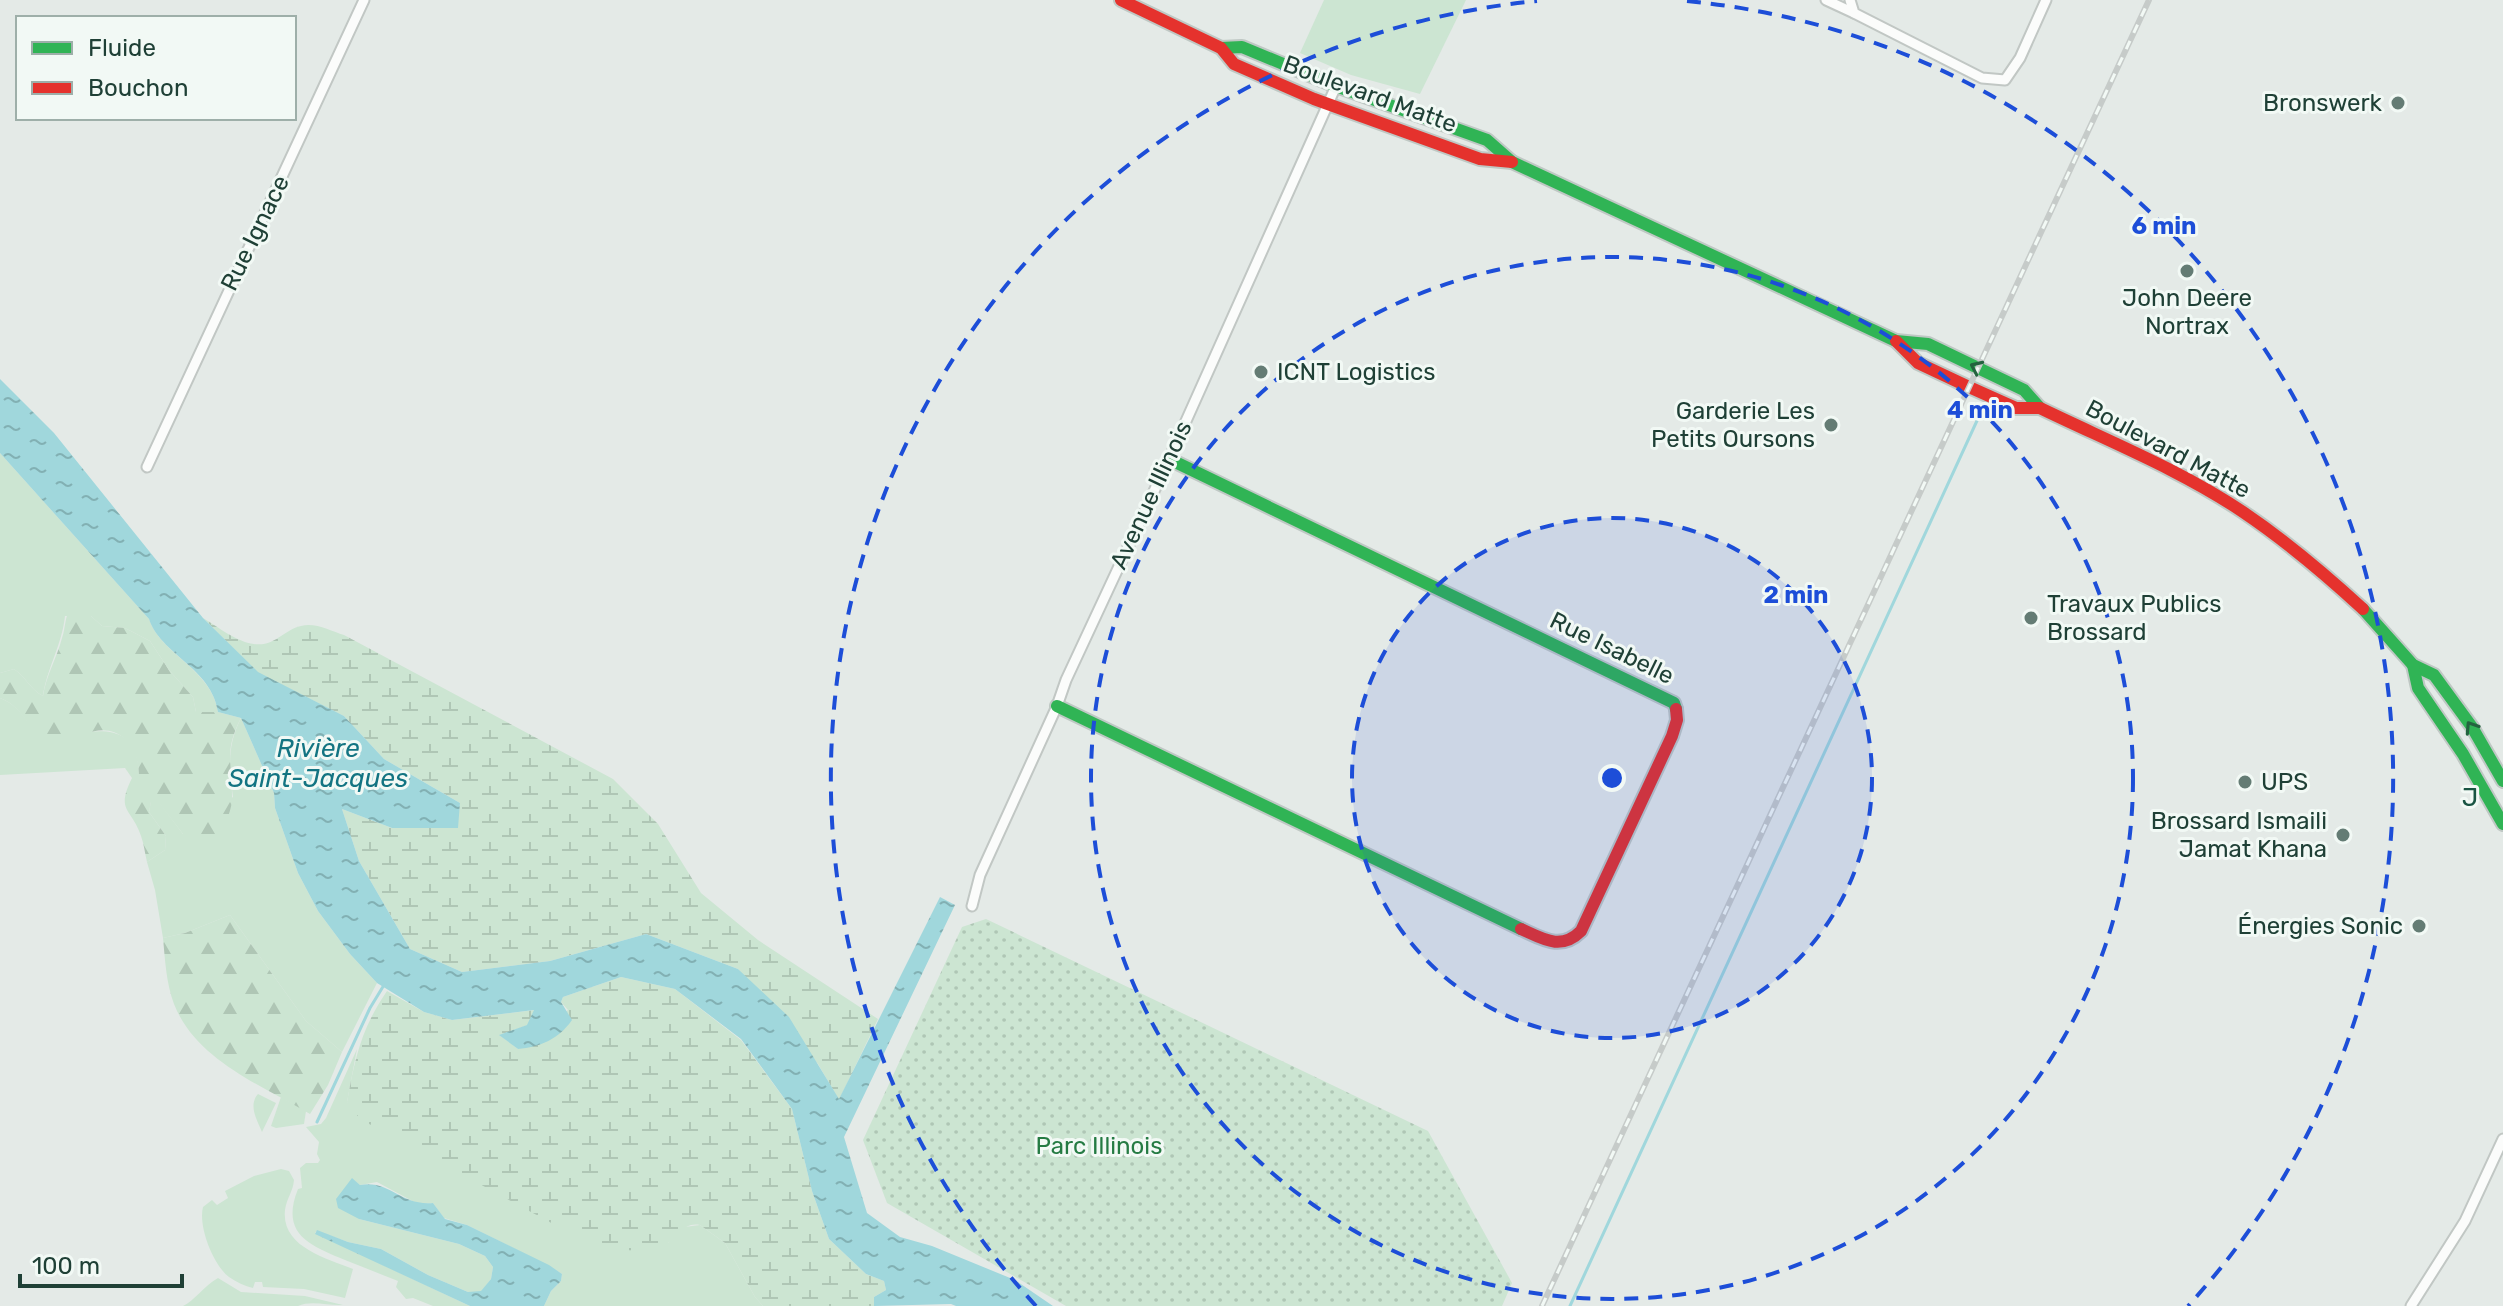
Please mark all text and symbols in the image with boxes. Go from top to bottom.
legend [16,16,296,120]
text: Fluide [88,34,156,62]
street label: Boulevard Matte [1279,50,1461,138]
text: Bouchon [88,74,188,102]
place label: Bronswerk [2263,89,2383,117]
marker: Bronswerk [2389,94,2407,112]
street label: Rue Ignace [215,171,295,295]
text: 6 min [2131,212,2197,240]
marker: John Deere Nortrax [2178,262,2196,280]
place label: John Deere Nortrax [2122,284,2252,340]
place label: ICNT Logistics [1277,358,1435,386]
one-way arrow [1970,361,1984,377]
marker: ICNT Logistics [1252,363,1270,381]
street label: Boulevard Matte [2081,394,2255,504]
text: 4 min [1947,396,2013,424]
place label: Garderie Les Petits Oursons [1651,397,1815,453]
street label: Avenue Illinois [1104,416,1198,574]
marker: Garderie Les Petits Oursons [1822,416,1840,434]
text: 2 min [1764,581,1829,609]
place label: Travaux Publics Brossard [2047,590,2221,646]
street label: Rue Isabelle [1545,606,1679,690]
marker: Travaux Publics Brossard [2022,609,2040,627]
one-way arrow [2465,721,2480,735]
water label: Rivière Saint-Jacques [228,733,408,794]
centre of rings [1598,764,1626,792]
place label: UPS [2261,768,2308,796]
marker: UPS [2236,773,2254,791]
district label: J [2462,782,2480,813]
place label: Brossard Ismaili Jamat Khana [2151,807,2327,863]
marker: Brossard Ismaili Jamat Khana [2334,826,2352,844]
place label: Énergies Sonic [2238,912,2403,940]
marker: Énergies Sonic [2410,917,2428,935]
park label: Parc Illinois [1036,1132,1162,1160]
scale bar [20,1238,182,1288]
text: 100 m [32,1252,100,1280]

